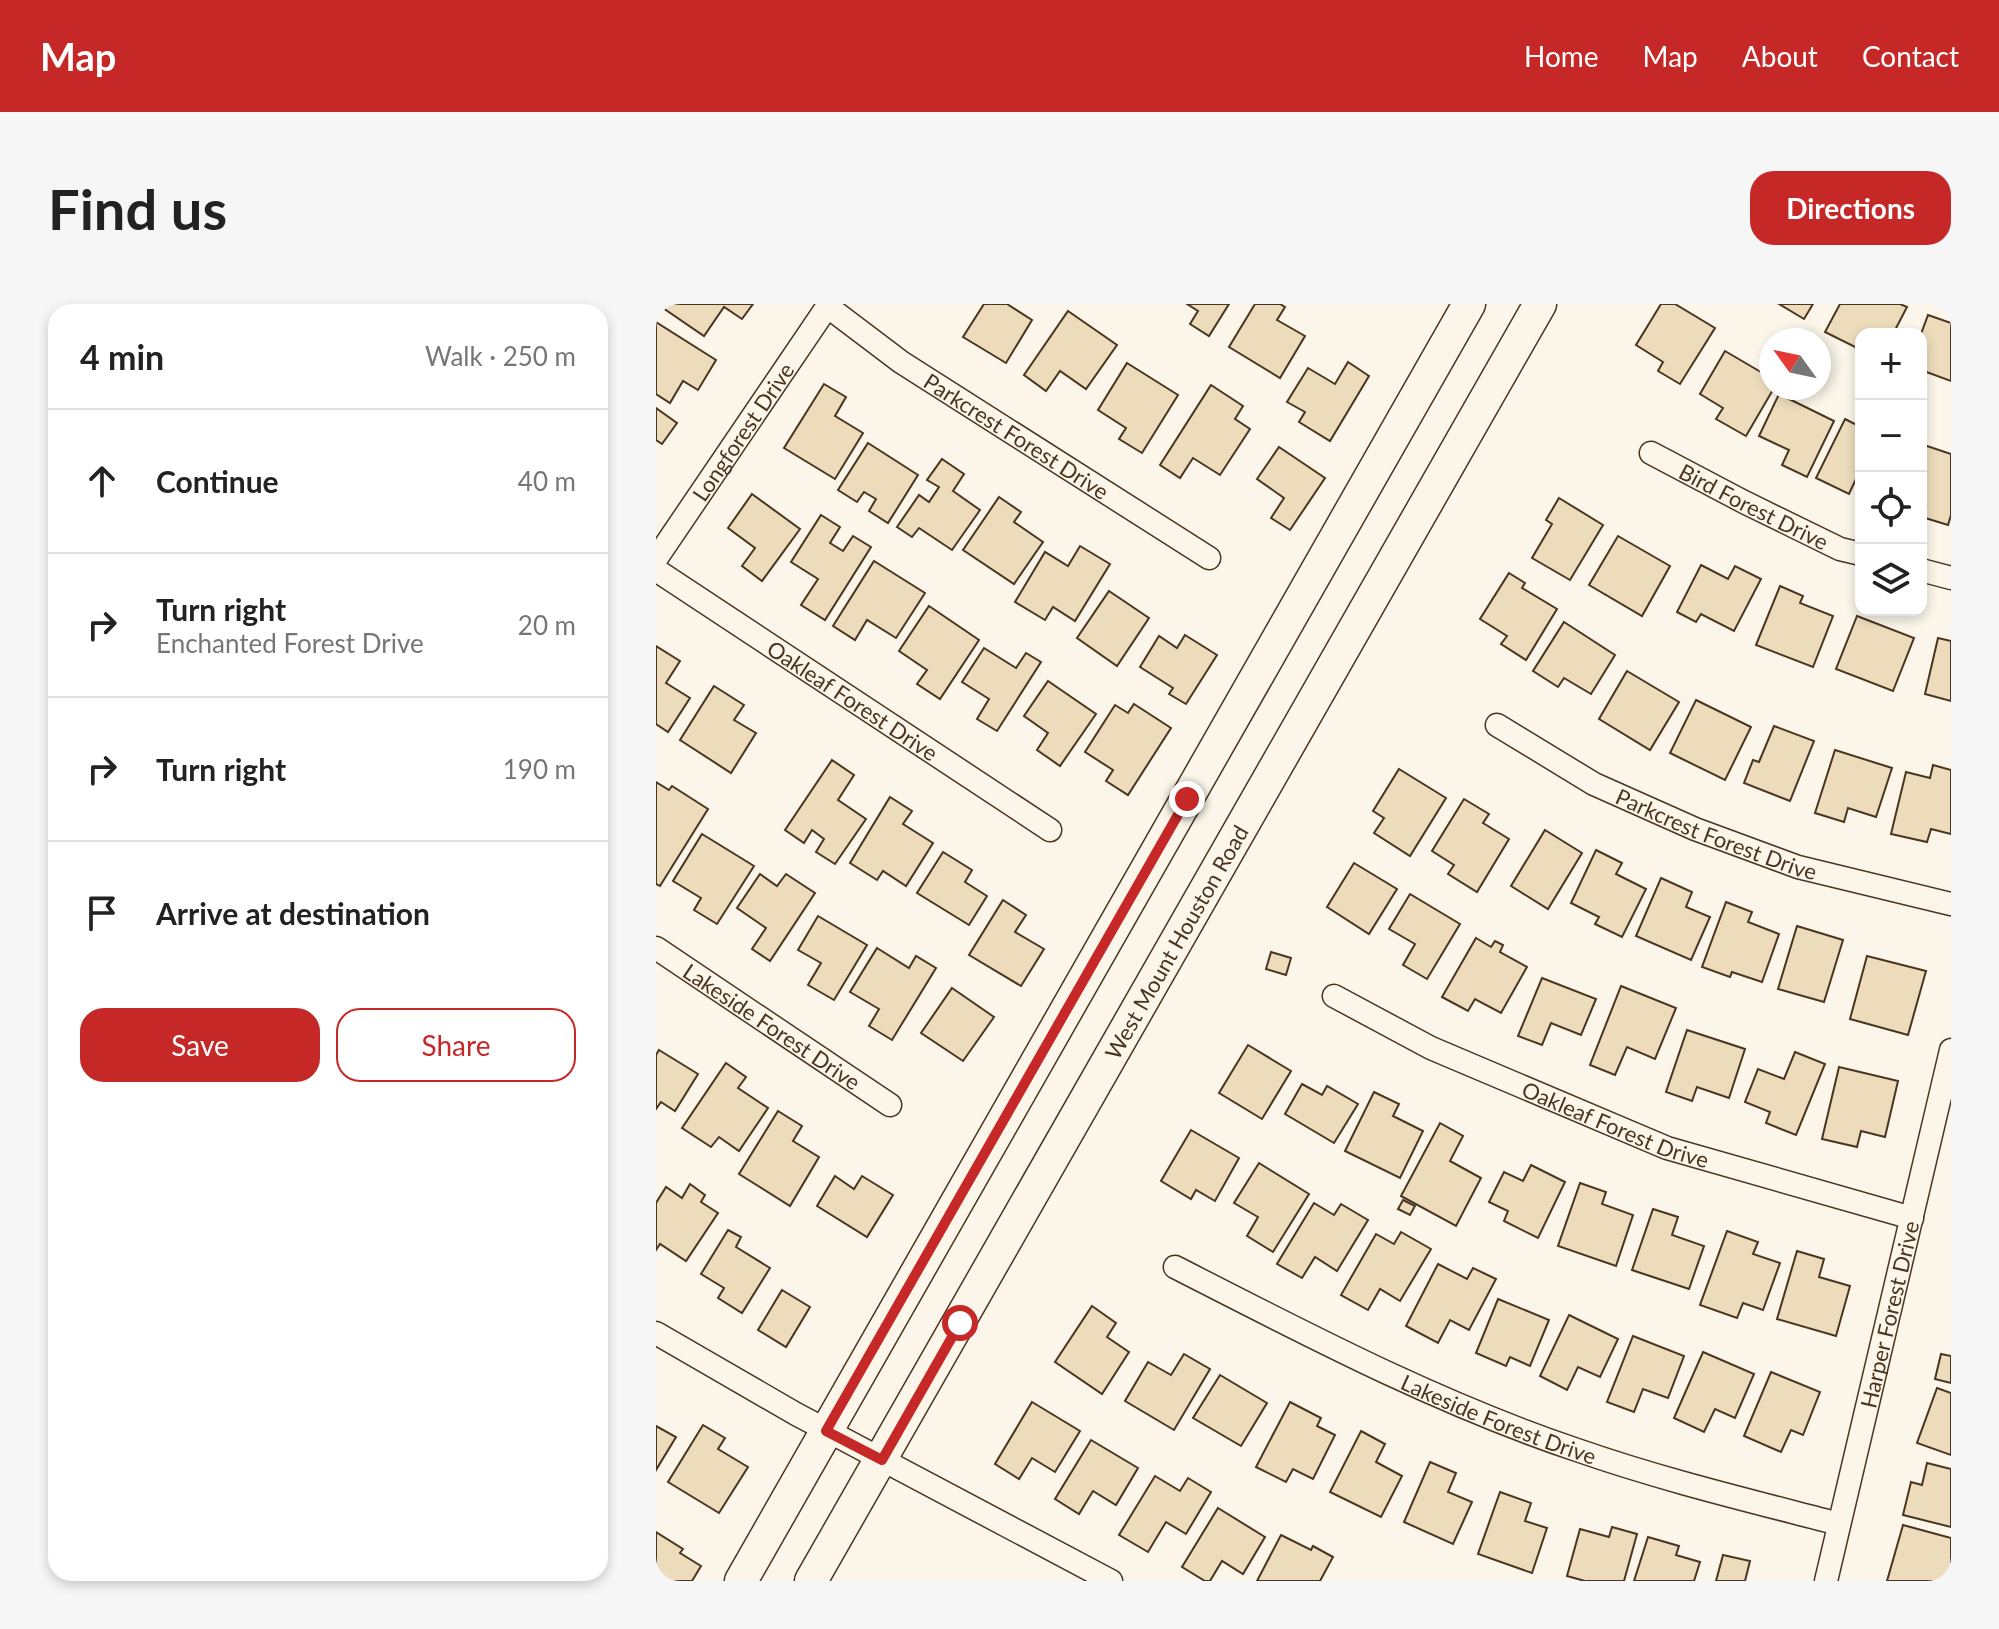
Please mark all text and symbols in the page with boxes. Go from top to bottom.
text: Map [40,33,116,79]
text: Home [1524,39,1599,73]
text: Map [1643,39,1698,73]
text: About [1742,39,1818,73]
text: Contact [1862,39,1959,73]
button: Directions [1750,171,1951,245]
text: Find us [48,175,227,242]
north arrow [1759,328,1831,400]
map controls [1855,328,1927,616]
button: + [1855,328,1927,400]
text: 4 min [80,336,164,377]
text: Walk · 250 m [425,340,576,372]
street label: Longforest Drive [686,357,799,506]
street label: Parkcrest Forest Drive [919,367,1114,504]
button: − [1855,400,1927,472]
street label: Bird Forest Drive [1675,457,1833,555]
icon: ahead [80,459,124,503]
text: Continue [156,463,279,499]
text: 40 m [518,465,576,497]
button: locate [1855,472,1927,544]
button: layers [1855,544,1927,616]
text: Turn right [156,591,286,627]
icon: right [80,603,124,647]
text: 20 m [518,609,576,641]
text: Enchanted Forest Drive [156,627,424,659]
street label: Oakleaf Forest Drive [763,634,943,766]
icon: right [80,747,124,791]
text: Turn right [156,751,286,787]
text: 190 m [503,753,576,785]
route end [1169,781,1205,817]
street label: Parkcrest Forest Drive [1612,782,1820,885]
street label: West Mount Houston Road [1099,820,1253,1063]
icon: arrive [80,891,124,935]
text: Arrive at destination [156,895,430,931]
street label: Lakeside Forest Drive [679,957,866,1095]
button: Save [80,1008,320,1082]
button: Share [336,1008,576,1082]
street label: Oakleaf Forest Drive [1518,1075,1712,1173]
street label: Harper Forest Drive [1854,1218,1924,1410]
route start [942,1305,978,1341]
street label: Lakeside Forest Drive [1397,1368,1600,1469]

